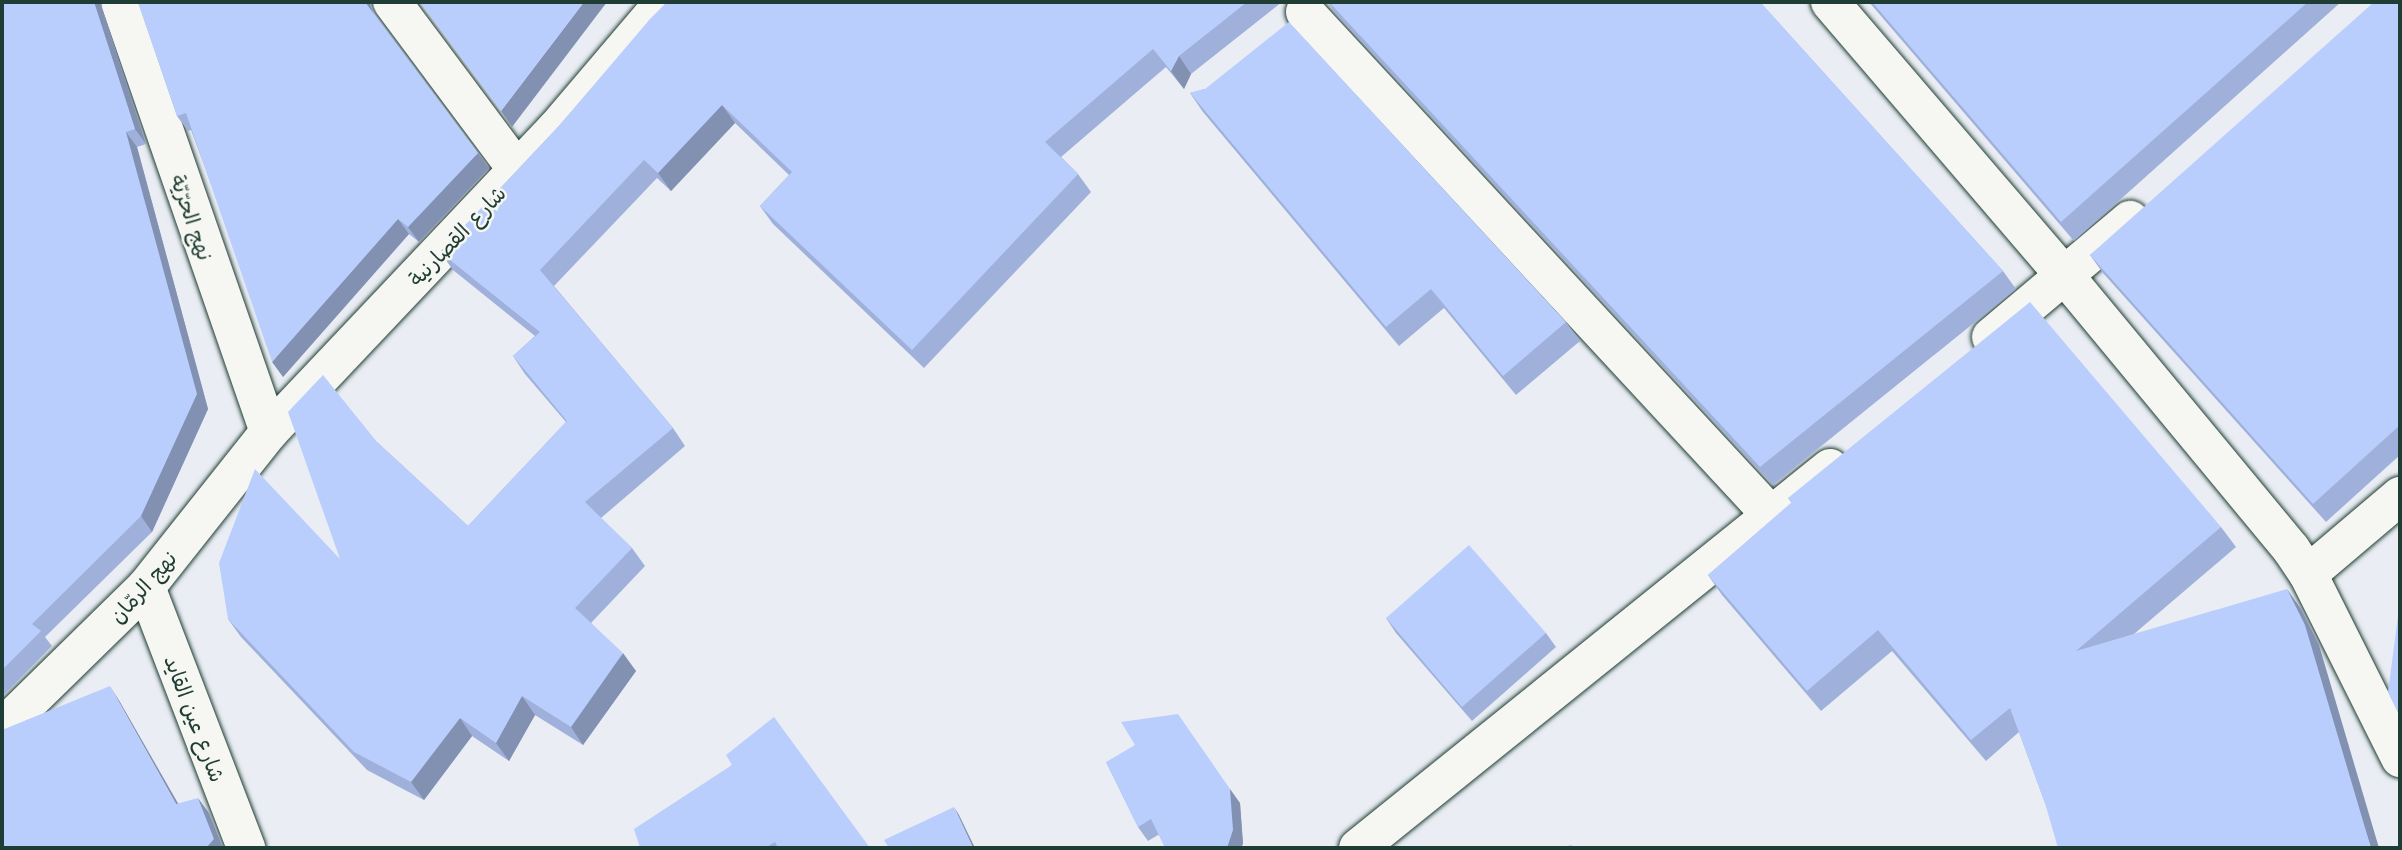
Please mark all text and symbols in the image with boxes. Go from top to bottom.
street label: نهج الحرّيّة [167,171,219,263]
street label: شارع القصارنية [402,180,510,290]
street label: نهج الرمّان [103,545,181,627]
street label: شارع عين القايد [160,651,232,785]

